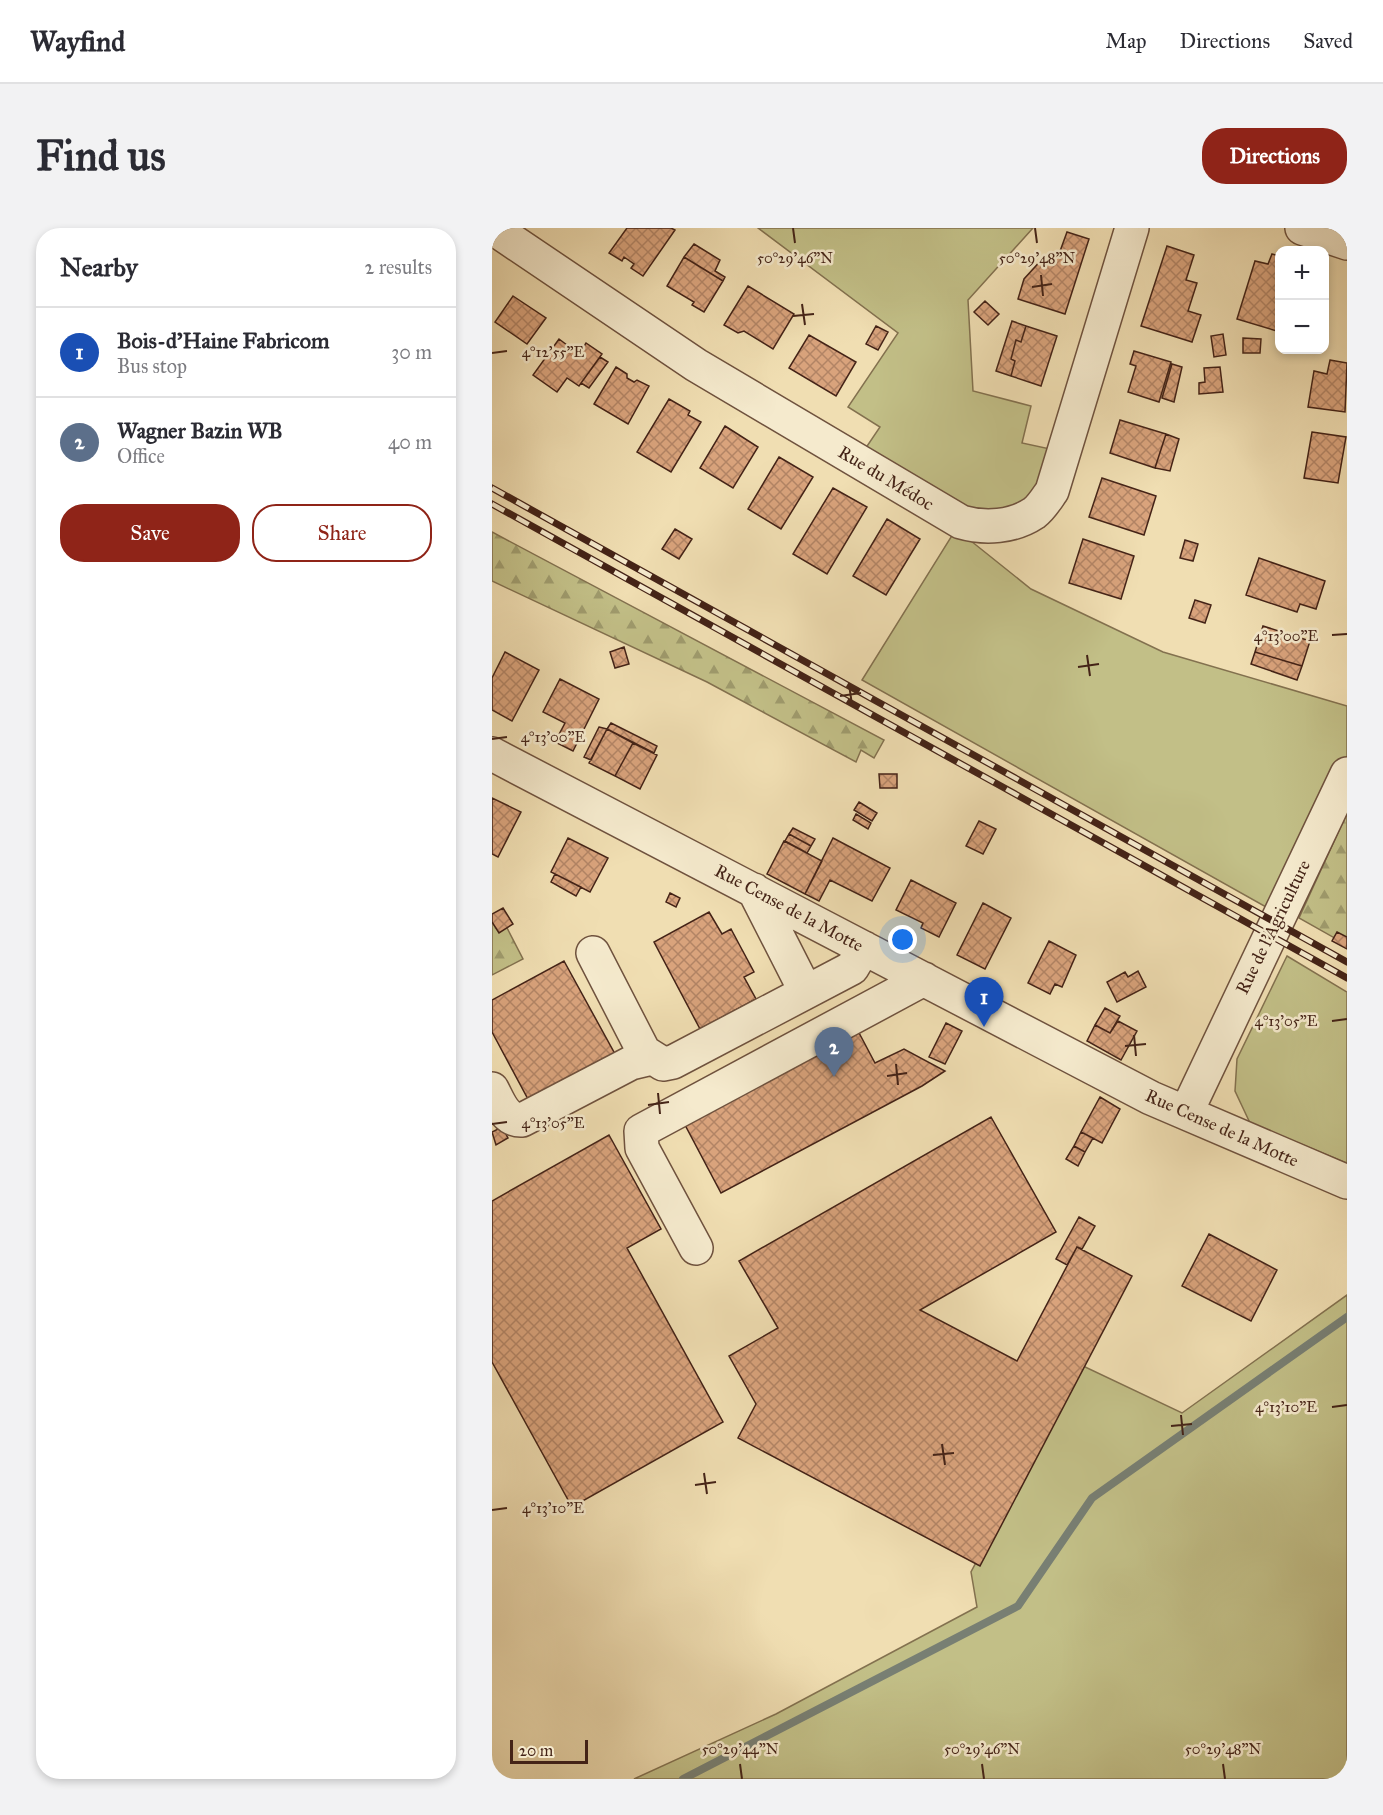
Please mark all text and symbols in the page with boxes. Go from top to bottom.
text: Wayfind [30,24,125,59]
text: Map [1106,28,1147,54]
text: Directions [1180,28,1270,54]
text: Saved [1303,28,1353,54]
button: Directions [1202,128,1347,184]
text: Find us [36,130,166,182]
map controls [1275,246,1329,354]
button: + [1275,246,1329,300]
text: 50°29'46"N [757,249,833,267]
text: 50°29'48"N [999,249,1075,267]
text: Nearby [60,251,138,283]
text: 2 results [364,255,432,279]
button: − [1275,300,1329,354]
text: Bois-d'Haine Fabricom [117,327,330,354]
text: 1 [76,340,83,364]
text: 30 m [391,340,432,364]
text: 4°12'55"E [522,343,585,361]
text: Bus stop [117,354,187,378]
text: Wagner Bazin WB [117,417,283,444]
text: 2 [75,430,84,454]
text: 40 m [388,430,432,454]
street label: Rue du Médoc [834,441,938,515]
text: Office [117,444,165,468]
button: Save [60,504,240,562]
button: Share [252,504,432,562]
text: 4°13'00"E [1254,627,1319,645]
text: 4°13'00"E [521,728,586,746]
street label: Rue de l'Agriculture [1231,856,1316,998]
street label: Rue Cense de la Motte [711,859,867,957]
your location [888,925,917,954]
pin: 1 [964,978,1004,1027]
text: 4°13'05"E [1255,1012,1318,1030]
pin: 2 [814,1028,854,1077]
street label: Rue Cense de la Motte [1142,1084,1302,1172]
text: 4°13'05"E [522,1114,585,1132]
text: 4°13'10"E [1255,1398,1317,1416]
text: 4°13'10"E [522,1499,584,1517]
scale bar [510,1737,588,1764]
text: 50°29'44"N [702,1740,779,1758]
text: 50°29'46"N [944,1740,1020,1758]
text: 50°29'48"N [1185,1740,1261,1758]
text: 20 m [519,1741,553,1760]

